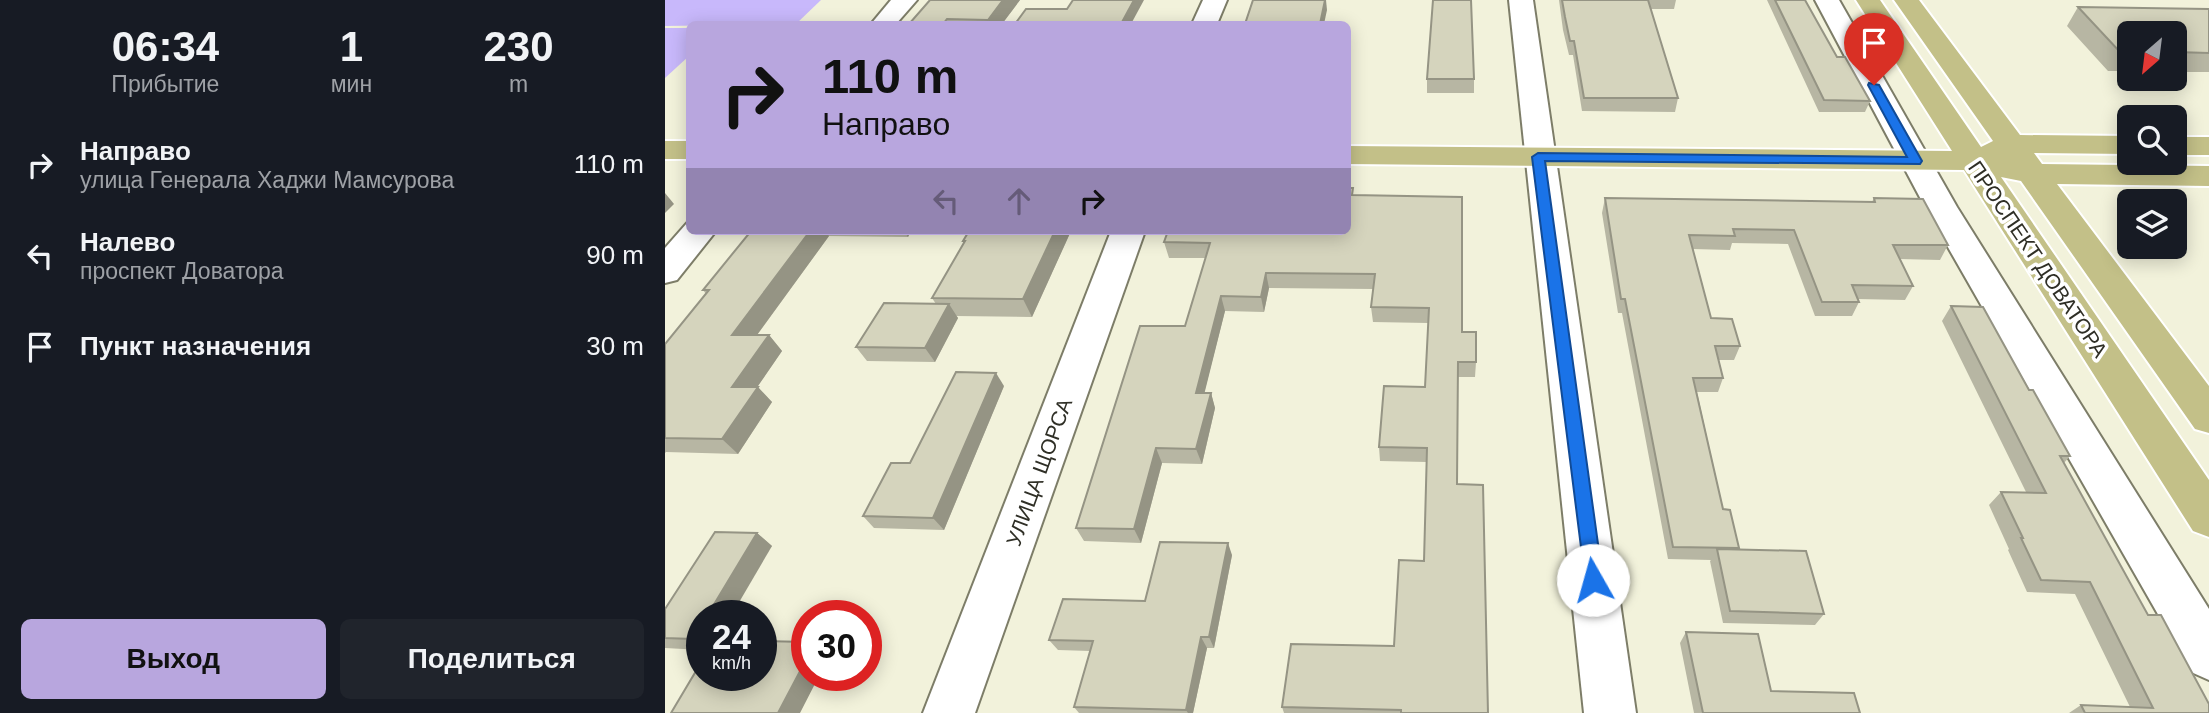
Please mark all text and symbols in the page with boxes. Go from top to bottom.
pin [1844,13,1904,85]
north arrow [2117,21,2187,91]
map controls [2117,21,2187,259]
text: 06:34 [112,23,219,70]
text: 1 [340,23,363,70]
text: 230 [484,23,554,70]
icon: arrive [1855,24,1893,62]
icon: right [707,49,798,140]
text: 110 m [822,49,958,103]
text: Прибытие [111,71,219,97]
text: мин [331,71,372,97]
text: m [509,71,528,97]
button: search [2117,105,2187,175]
text: Направо [822,106,950,142]
text: Направо [80,136,191,166]
icon: right [21,146,59,184]
text: 110 m [574,149,644,179]
street label: ПРОСПЕКТ ДОВАТОРА [1964,157,2112,361]
text: улица Генерала Хаджи Мамсурова [80,167,454,193]
icon: left [927,182,965,220]
icon: ahead [1000,182,1038,220]
icon: right [1073,182,1111,220]
button: layers [2117,189,2187,259]
text: Налево [80,227,175,257]
icon: left [21,237,59,275]
text: 90 m [586,240,644,270]
text: проспект Доватора [80,258,284,284]
icon: arrive [21,328,59,366]
text: Пункт назначения [80,331,311,361]
text: 30 m [586,331,644,361]
street label: УЛИЦА ЩОРСА [1002,395,1076,549]
position arrow [1556,543,1630,617]
speed limit sign: 30 [791,600,882,691]
text: 24 [712,617,751,656]
button: Выход [21,619,326,699]
button: Поделиться [340,619,644,699]
text: km/h [712,653,751,673]

